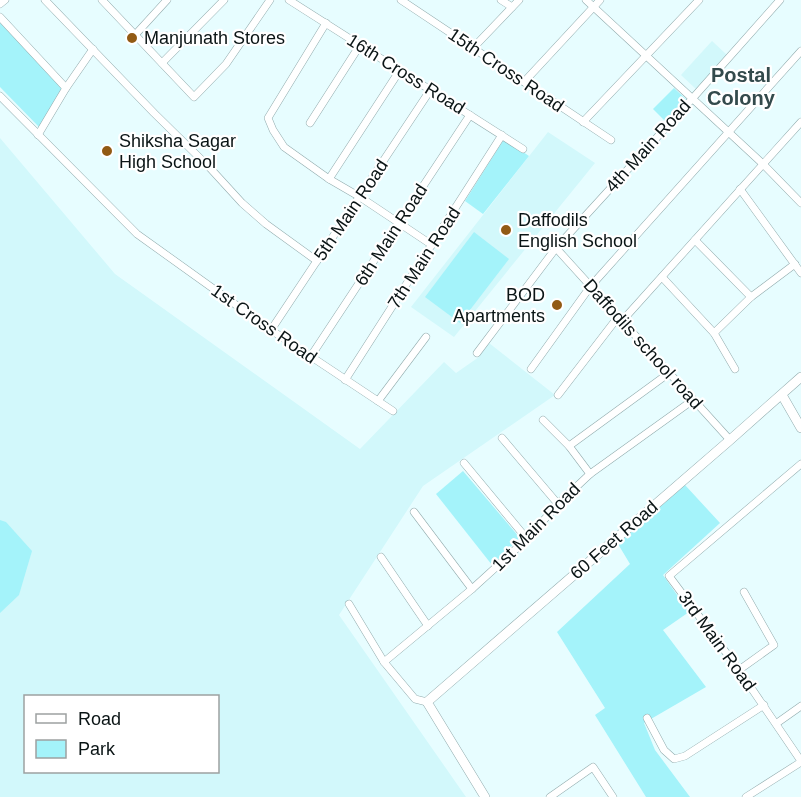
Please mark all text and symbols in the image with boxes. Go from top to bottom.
street label: 15th Cross Road [444,24,568,116]
place label: Manjunath Stores [144,28,285,48]
street label: 16th Cross Road [343,30,469,118]
marker: Manjunath Stores [125,31,139,45]
district label: Postal Colony [707,64,776,109]
street label: 4th Main Road [601,96,695,196]
place label: Shiksha Sagar High School [119,131,236,172]
marker: Shiksha Sagar High School [100,144,114,158]
street label: 5th Main Road [310,156,392,264]
street label: 6th Main Road [351,180,431,290]
street label: 7th Main Road [384,203,464,313]
place label: Daffodils English School [518,210,637,251]
marker: Daffodils English School [499,223,513,237]
street label: Daffodils school road [579,275,707,413]
street label: 1st Cross Road [207,280,321,368]
place label: BOD Apartments [453,285,545,326]
marker: BOD Apartments [550,298,564,312]
street label: 1st Main Road [488,479,584,575]
street label: 60 Feet Road [566,497,662,583]
street label: 3rd Main Road [674,587,760,695]
legend [24,695,219,773]
text: Road [78,709,121,729]
text: Park [78,739,116,759]

